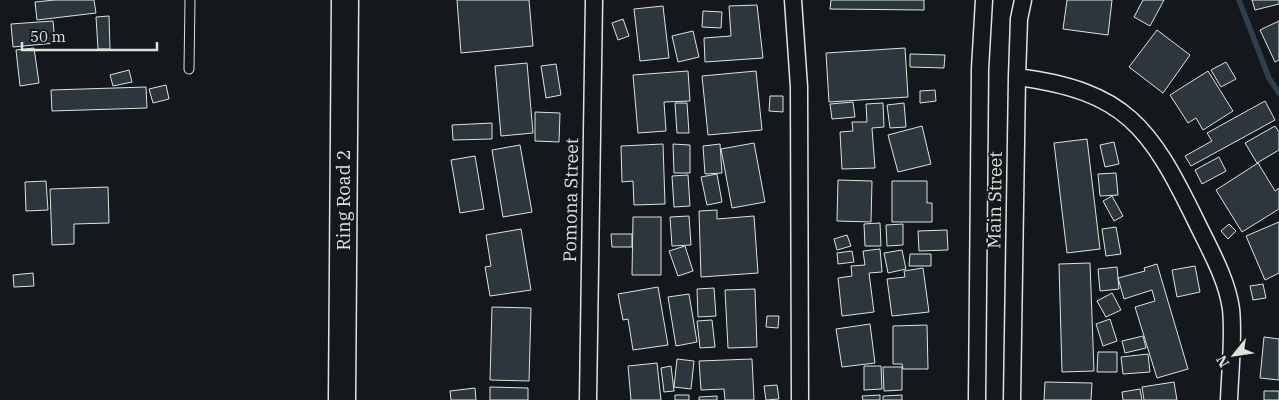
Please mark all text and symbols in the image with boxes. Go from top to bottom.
scale bar [22,20,158,52]
text: 50 m [30,27,66,46]
street label: Pomona Street [558,138,583,262]
street label: Ring Road 2 [332,149,355,251]
street label: Main Street [982,151,1007,249]
north arrow [1209,330,1259,380]
text: N [1212,352,1233,371]

